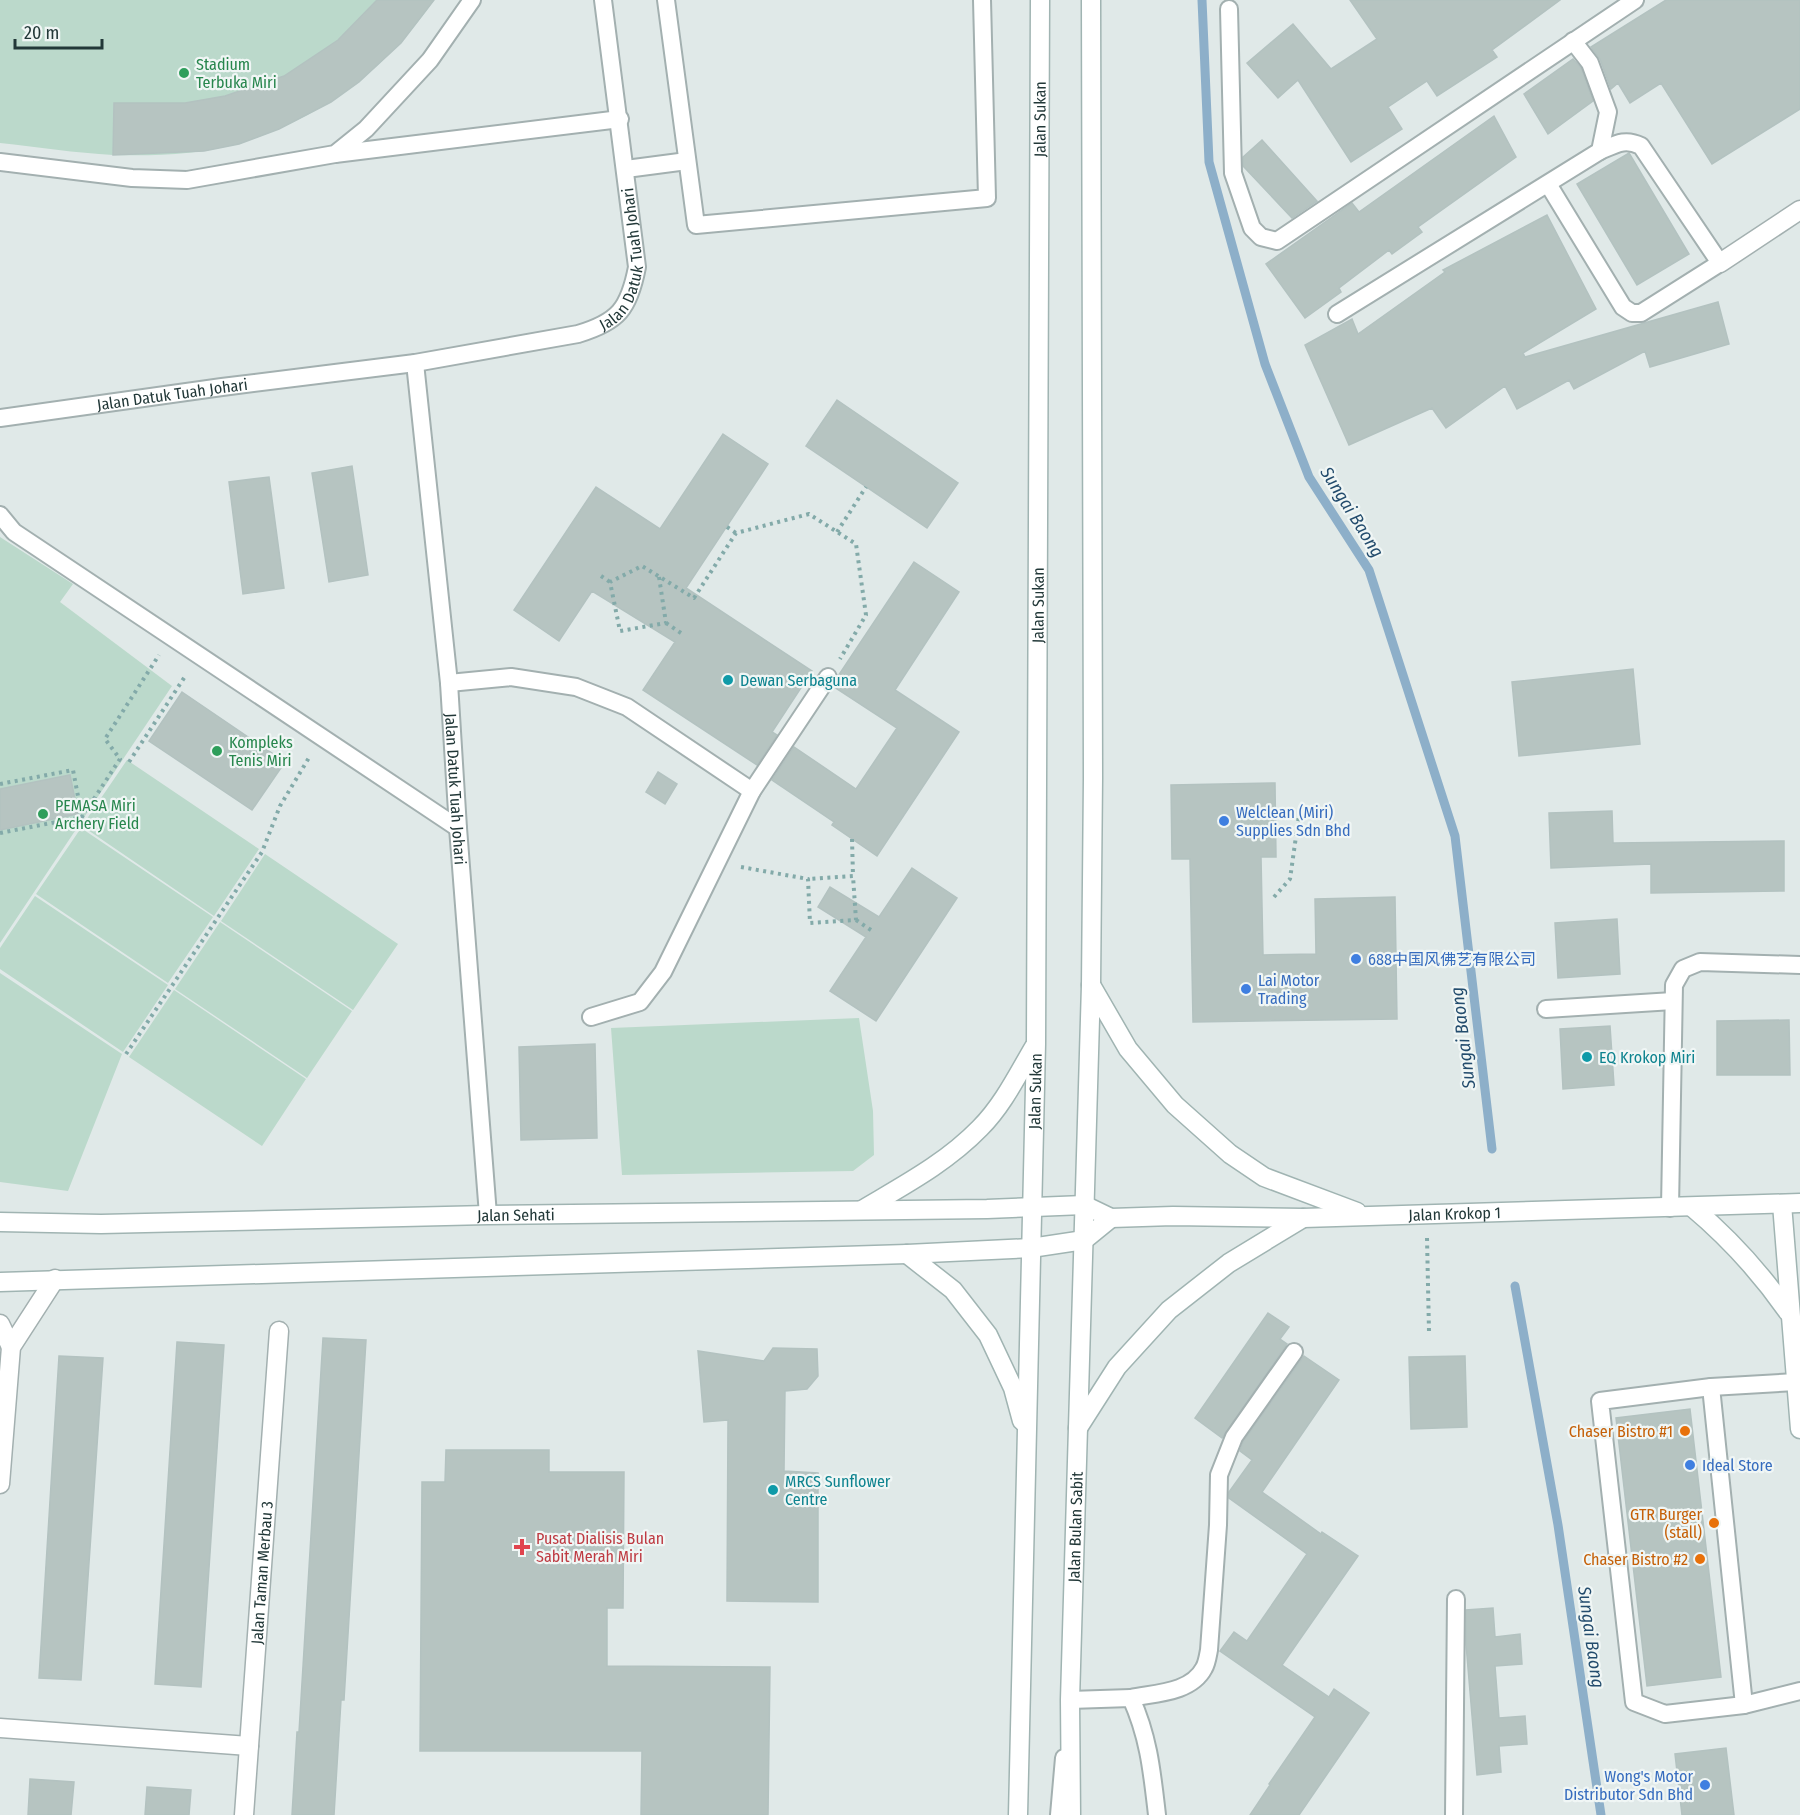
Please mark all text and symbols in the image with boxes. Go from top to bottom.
scale bar [15,12,102,50]
text: 20 m [24,22,59,44]
place label: Stadium Terbuka Miri [196,55,277,92]
marker: Stadium Terbuka Miri [177,66,191,80]
street label: Jalan Sukan [1030,81,1049,157]
street label: Jalan Datuk Tuah Johari [596,187,647,334]
street label: Jalan Datuk Tuah Johari [96,374,249,414]
water label: Sungai Baong [1315,462,1388,561]
street label: Jalan Sukan [1028,567,1047,643]
place label: Dewan Serbaguna [740,671,857,690]
marker: Dewan Serbaguna [721,673,735,687]
street label: Jalan Datuk Tuah Johari [441,713,470,866]
place label: Kompleks Tenis Miri [229,733,293,770]
marker: Kompleks Tenis Miri [210,744,224,758]
place label: PEMASA Miri Archery Field [55,796,139,833]
place label: Welclean (Miri) Supplies Sdn Bhd [1236,803,1351,840]
marker: PEMASA Miri Archery Field [36,807,50,821]
marker: Welclean (Miri) Supplies Sdn Bhd [1217,814,1231,828]
place label: 688中国风佛艺有限公司 [1368,950,1536,969]
marker: 688中国风佛艺有限公司 [1349,952,1363,966]
place label: Lai Motor Trading [1258,971,1320,1008]
marker: Lai Motor Trading [1239,982,1253,996]
water label: Sungai Baong [1446,986,1480,1091]
place label: EQ Krokop Miri [1599,1048,1695,1067]
marker: EQ Krokop Miri [1580,1050,1594,1064]
street label: Jalan Sukan [1025,1053,1045,1129]
street label: Jalan Krokop 1 [1408,1203,1501,1224]
street label: Jalan Sehati [477,1205,555,1225]
place label: Chaser Bistro #1 [1569,1422,1673,1441]
marker: Chaser Bistro #1 [1678,1424,1692,1438]
place label: Ideal Store [1702,1456,1773,1475]
marker: Ideal Store [1683,1458,1697,1472]
street label: Jalan Bulan Sabit [1064,1470,1086,1583]
place label: MRCS Sunflower Centre [785,1472,891,1509]
marker: MRCS Sunflower Centre [766,1483,780,1497]
street label: Jalan Taman Merbau 3 [247,1500,276,1645]
place label: GTR Burger (stall) [1630,1505,1702,1542]
marker: GTR Burger (stall) [1707,1516,1721,1530]
place label: Pusat Dialisis Bulan Sabit Merah Miri [536,1529,664,1566]
marker: Pusat Dialisis Bulan Sabit Merah Miri [513,1538,531,1556]
place label: Chaser Bistro #2 [1583,1550,1688,1569]
marker: Chaser Bistro #2 [1693,1552,1707,1566]
water label: Sungai Baong [1573,1584,1609,1689]
place label: Wong's Motor Distributor Sdn Bhd [1564,1767,1693,1804]
marker: Wong's Motor Distributor Sdn Bhd [1698,1778,1712,1792]

